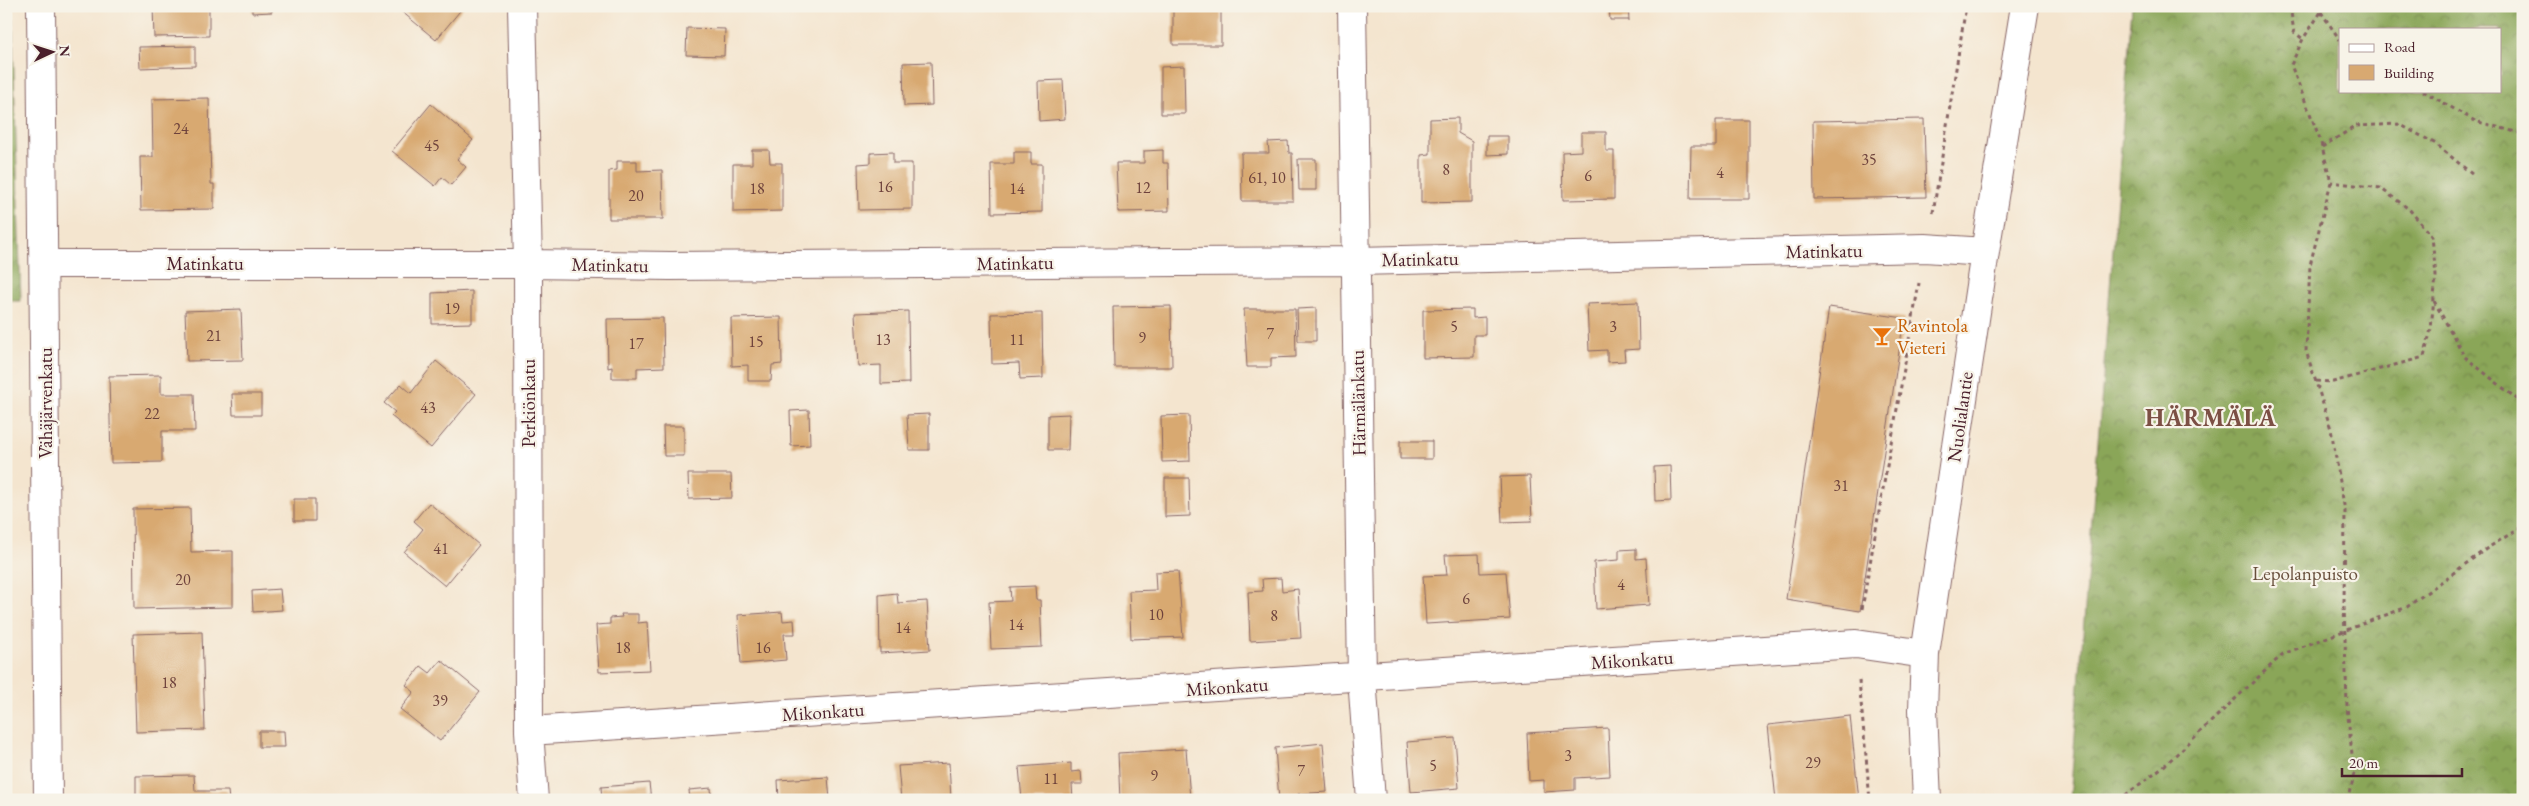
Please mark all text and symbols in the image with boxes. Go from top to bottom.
north arrow [28,28,78,78]
legend [2339,28,2502,92]
text: Road [2384,37,2416,56]
text: N [56,45,74,58]
text: Building [2384,63,2434,82]
house number: 24 [173,118,189,139]
house number: 45 [424,135,440,156]
house number: 35 [1861,149,1877,170]
house number: 8 [1442,159,1450,180]
house number: 4 [1716,162,1724,183]
house number: 6 [1584,165,1592,186]
house number: 61, 10 [1248,167,1286,188]
house number: 16 [877,176,893,197]
house number: 12 [1135,177,1151,198]
house number: 18 [749,178,765,199]
house number: 14 [1009,178,1025,199]
house number: 20 [628,185,644,206]
street label: Matinkatu [1785,238,1863,264]
street label: Matinkatu [1381,246,1459,272]
street label: Matinkatu [976,250,1054,276]
street label: Matinkatu [166,251,244,276]
street label: Matinkatu [571,252,649,278]
house number: 19 [444,298,460,319]
place label: Ravintola Vieteri [1897,313,1968,360]
house number: 5 [1450,316,1458,337]
house number: 3 [1609,316,1617,337]
house number: 7 [1266,323,1274,344]
house number: 21 [206,325,222,346]
bar icon: Ravintola Vieteri [1871,325,1893,347]
house number: 9 [1138,327,1146,348]
house number: 13 [875,329,891,350]
house number: 11 [1009,329,1025,350]
house number: 15 [748,331,764,352]
house number: 17 [628,333,644,354]
street label: Vähäjärvenkatu [33,347,58,459]
street label: Härmälänkatu [1345,350,1371,456]
street label: Perkiönkatu [516,359,541,447]
street label: Nuolialantie [1941,370,1979,464]
house number: 43 [420,397,436,418]
district label: HÄRMÄLÄ [2145,402,2277,433]
house number: 22 [144,403,160,424]
house number: 31 [1833,475,1849,496]
house number: 41 [433,538,449,559]
park label: Lepolanpuisto [2252,561,2358,586]
house number: 20 [175,569,191,590]
house number: 4 [1617,574,1625,595]
house number: 6 [1462,588,1470,609]
house number: 10 [1148,604,1164,625]
house number: 8 [1270,605,1278,626]
house number: 14 [1008,614,1024,635]
house number: 14 [895,617,911,638]
house number: 18 [615,637,631,658]
house number: 16 [755,637,771,658]
street label: Mikonkatu [1590,645,1674,675]
house number: 18 [161,672,177,693]
street label: Mikonkatu [1185,672,1269,702]
house number: 39 [432,690,448,711]
street label: Mikonkatu [781,697,865,727]
house number: 3 [1564,745,1572,766]
scale bar [2342,746,2462,778]
house number: 29 [1805,752,1821,773]
text: 20 m [2349,753,2378,772]
house number: 5 [1429,755,1437,776]
house number: 7 [1297,760,1305,781]
house number: 9 [1150,765,1158,786]
house number: 11 [1043,768,1059,789]

